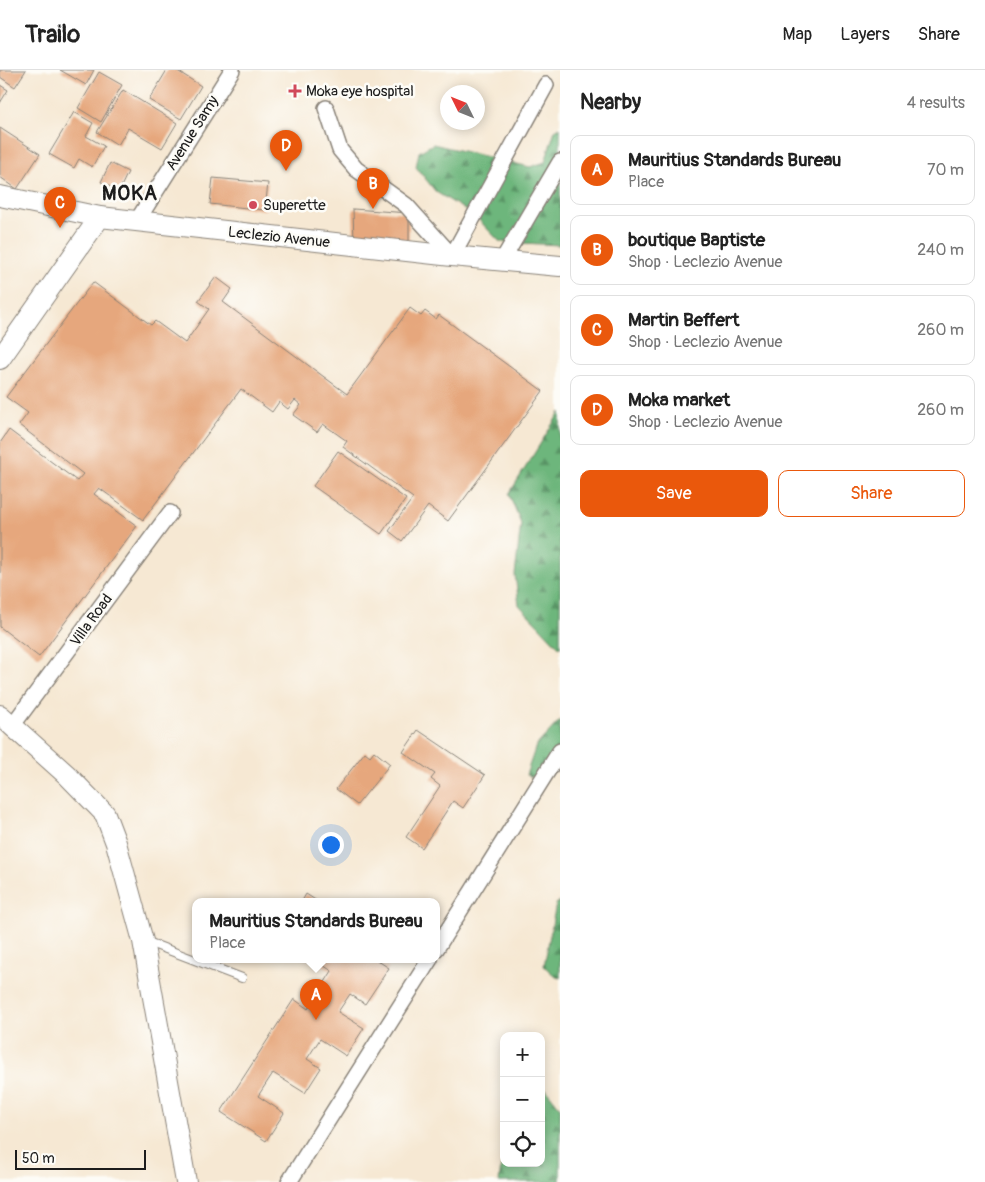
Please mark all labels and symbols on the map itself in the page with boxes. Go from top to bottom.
place label: Moka eye hospital [306,82,414,101]
marker: Moka eye hospital [288,84,302,98]
north arrow [440,85,485,130]
street label: Avenue Samy [162,92,223,174]
pin: D [270,130,302,171]
pin: B [357,168,389,209]
district label: MOKA [102,181,158,206]
pin: C [44,187,76,228]
place label: Superette [263,196,326,215]
marker: Superette [247,199,259,211]
street label: Leclezio Avenue [227,223,331,252]
street label: Villa Road [66,590,117,650]
your location [318,832,344,858]
pin: A [300,979,332,1020]
scale bar [15,1147,146,1170]

